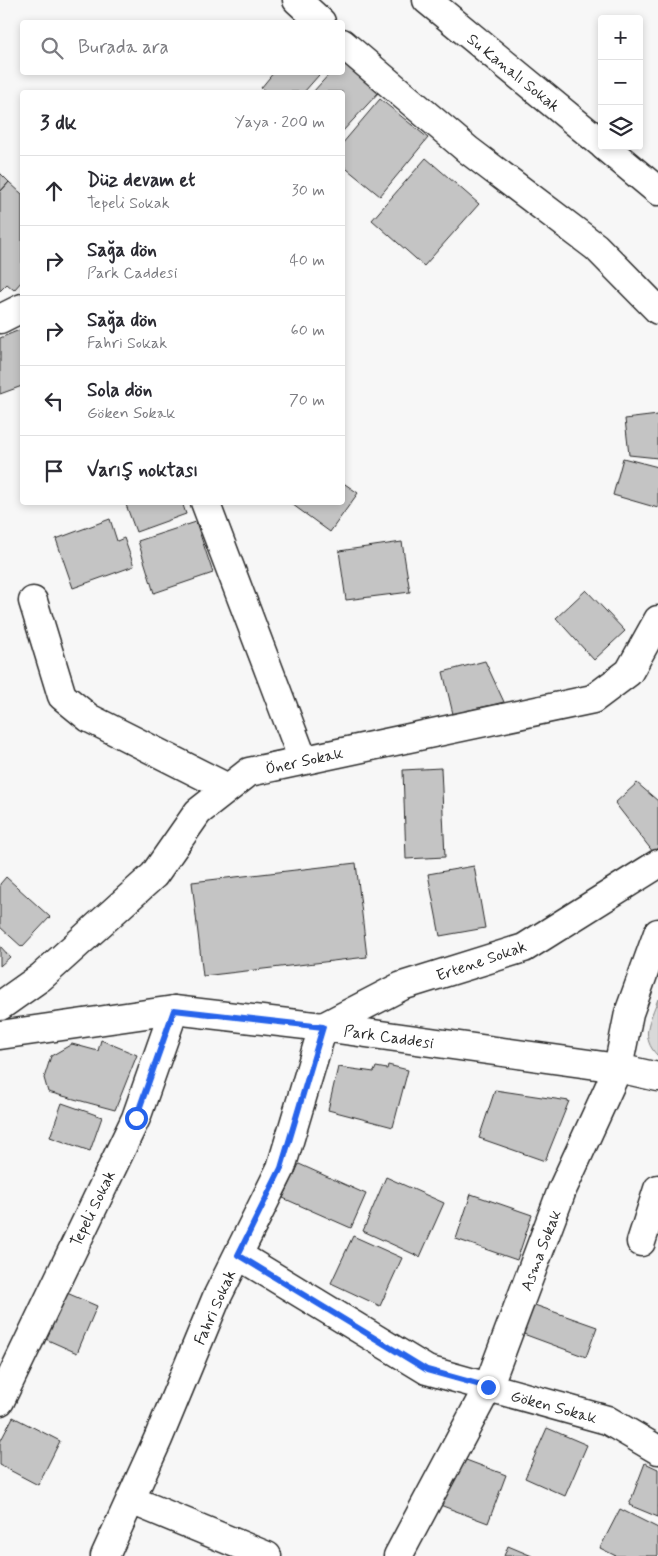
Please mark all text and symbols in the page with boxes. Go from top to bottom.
map controls [598,15,643,150]
button: + [598,15,643,60]
search box [20,20,345,75]
street label: Su Kanalı Sokak [462,29,564,117]
icon: search [38,34,66,62]
text: Burada ara [78,35,169,60]
button: − [598,60,643,105]
button: layers [598,105,643,150]
text: 3 dk [40,109,77,137]
text: Yaya · 200 m [234,112,325,133]
text: Düz devam et [87,168,195,193]
icon: ahead [40,177,68,205]
text: 30 m [292,180,325,201]
text: Tepeli Sokak [87,193,170,214]
text: Sağa dön [87,238,157,263]
icon: right [40,247,68,275]
text: 40 m [289,250,325,271]
text: Park Caddesi [87,263,178,284]
text: Sağa dön [87,308,157,333]
icon: right [40,317,68,345]
text: 60 m [291,320,325,341]
text: Fahri Sokak [87,333,167,354]
text: Sola dön [87,378,152,403]
icon: left [40,387,68,415]
text: 70 m [289,390,325,411]
text: Göken Sokak [87,403,175,424]
icon: arrive [40,457,68,485]
text: Varış noktası [87,458,198,483]
street label: Öner Sokak [264,743,345,780]
street label: Ertene Sokak [434,936,529,987]
street label: Park Caddesi [342,1021,435,1054]
route start [125,1107,148,1130]
street label: Tepeli Sokak [66,1167,121,1250]
street label: Asma Sokak [516,1207,567,1294]
street label: Fahri Sokak [189,1267,241,1349]
route end [477,1376,500,1399]
street label: Göken Sokak [508,1386,599,1429]

